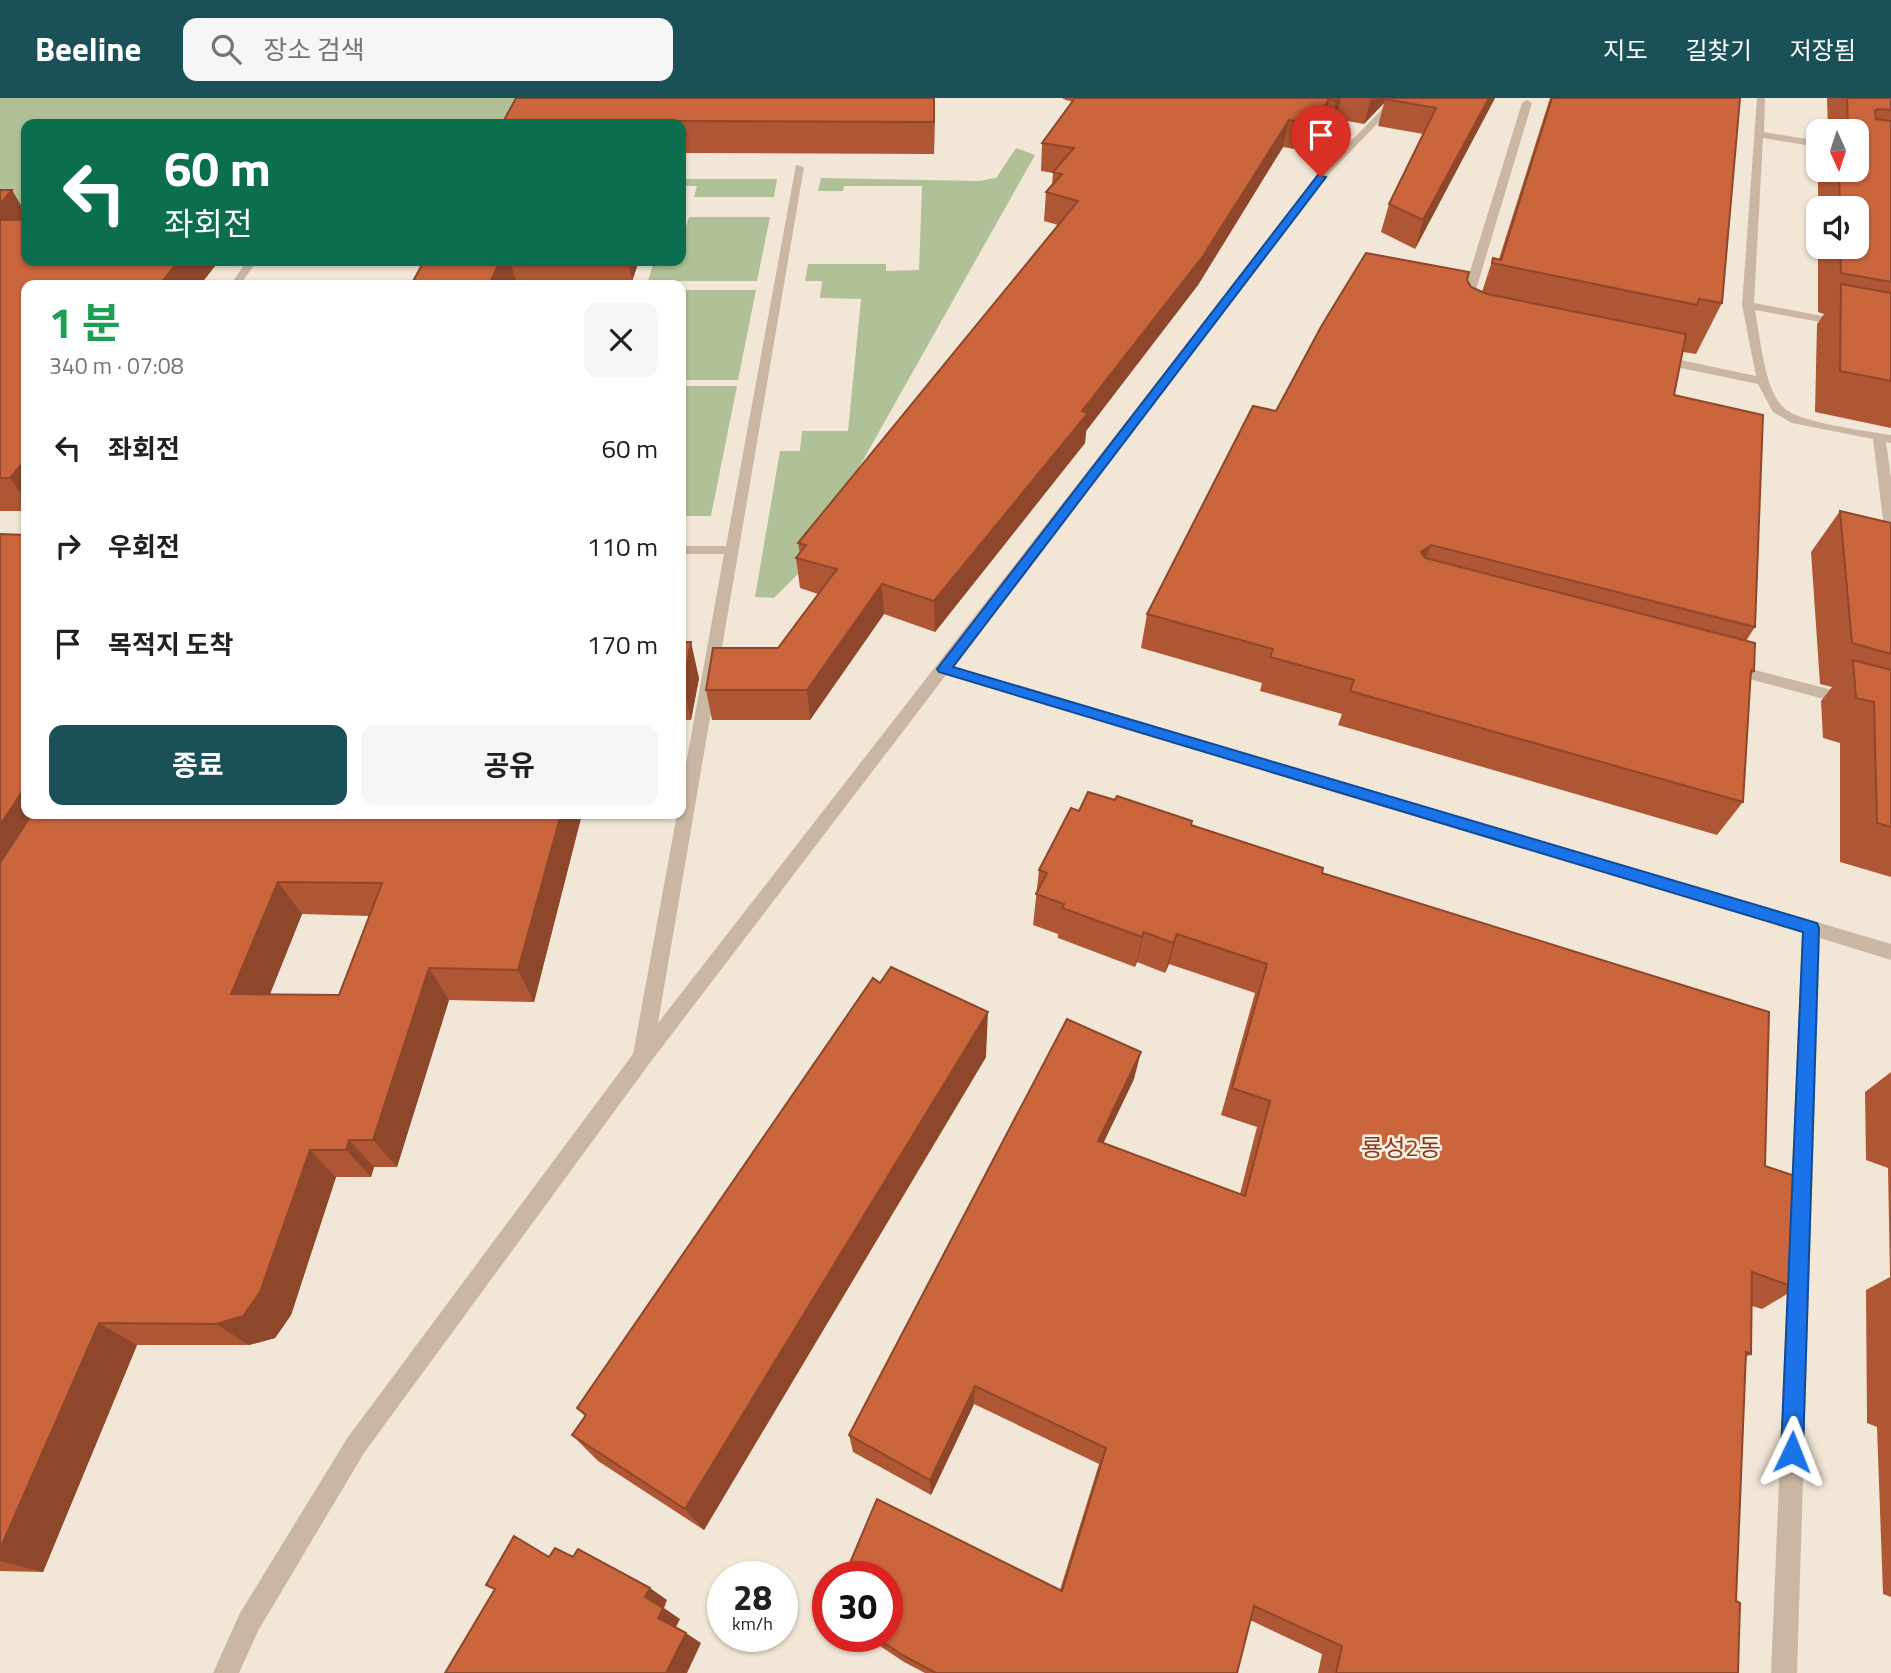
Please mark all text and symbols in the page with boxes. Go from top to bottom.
search box [183,18,673,81]
text: Beeline [35,24,141,74]
icon: search [207,30,245,68]
text: 장소 검색 [263,30,365,69]
text: 지도 [1603,32,1648,68]
text: 길찾기 [1686,32,1752,68]
text: 저장됨 [1790,32,1856,68]
pin [1291,105,1351,177]
icon: arrive [1302,116,1340,154]
north arrow [1806,119,1869,182]
map controls [1806,119,1869,259]
text: 60 m [164,130,271,205]
icon: left [49,147,140,238]
button: sound [1806,196,1869,259]
text: 좌회전 [164,199,252,247]
text: 1 분 [49,290,120,354]
button: close [584,303,658,377]
text: 340 m · 07:08 [49,348,184,383]
icon: left [49,429,87,467]
text: 좌회전 [108,429,180,468]
text: 60 m [601,429,658,468]
icon: right [49,527,87,565]
text: 우회전 [108,527,180,566]
text: 110 m [587,527,658,566]
icon: arrive [49,625,87,663]
text: 목적지 도착 [108,625,233,664]
text: 170 m [587,625,658,664]
button: 종료 [49,725,347,805]
button: 공유 [361,725,658,805]
district label: 룡성2동 [1361,1129,1441,1165]
position arrow [1755,1415,1829,1489]
speed limit sign: 30 [812,1561,903,1652]
text: 28 [733,1570,772,1624]
text: km/h [732,1610,773,1637]

